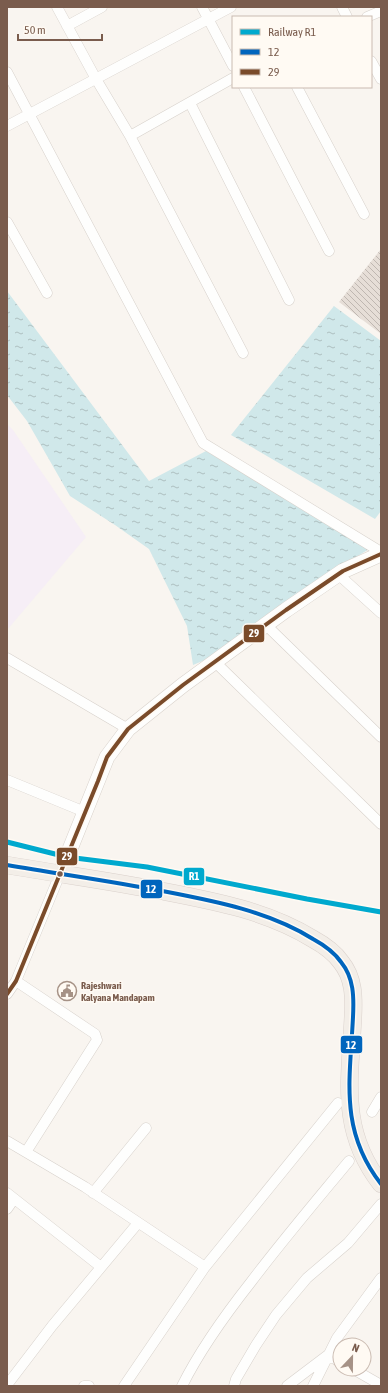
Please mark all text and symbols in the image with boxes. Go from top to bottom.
scale bar [18,16,102,42]
legend [232,16,372,88]
text: 50 m [24,23,46,37]
text: Railway R1 [268,25,317,39]
text: 12 [268,45,279,59]
text: 29 [268,65,280,79]
line badge: 29 [243,624,265,643]
text: 29 [249,627,259,639]
line badge: 29 [56,847,78,866]
text: 29 [62,850,72,862]
line badge: R1 [183,867,205,886]
unlabelled marker [55,869,65,879]
text: R1 [189,870,199,882]
line badge: 12 [140,879,163,899]
text: 12 [146,883,156,895]
public building icon: Rajeshwari Kalyana Mandapam [56,980,78,1002]
place label: Rajeshwari Kalyana Mandapam [81,980,155,1003]
line badge: 12 [340,1035,363,1054]
text: 12 [346,1039,356,1051]
north arrow [332,1337,372,1377]
text: N [350,1341,361,1355]

